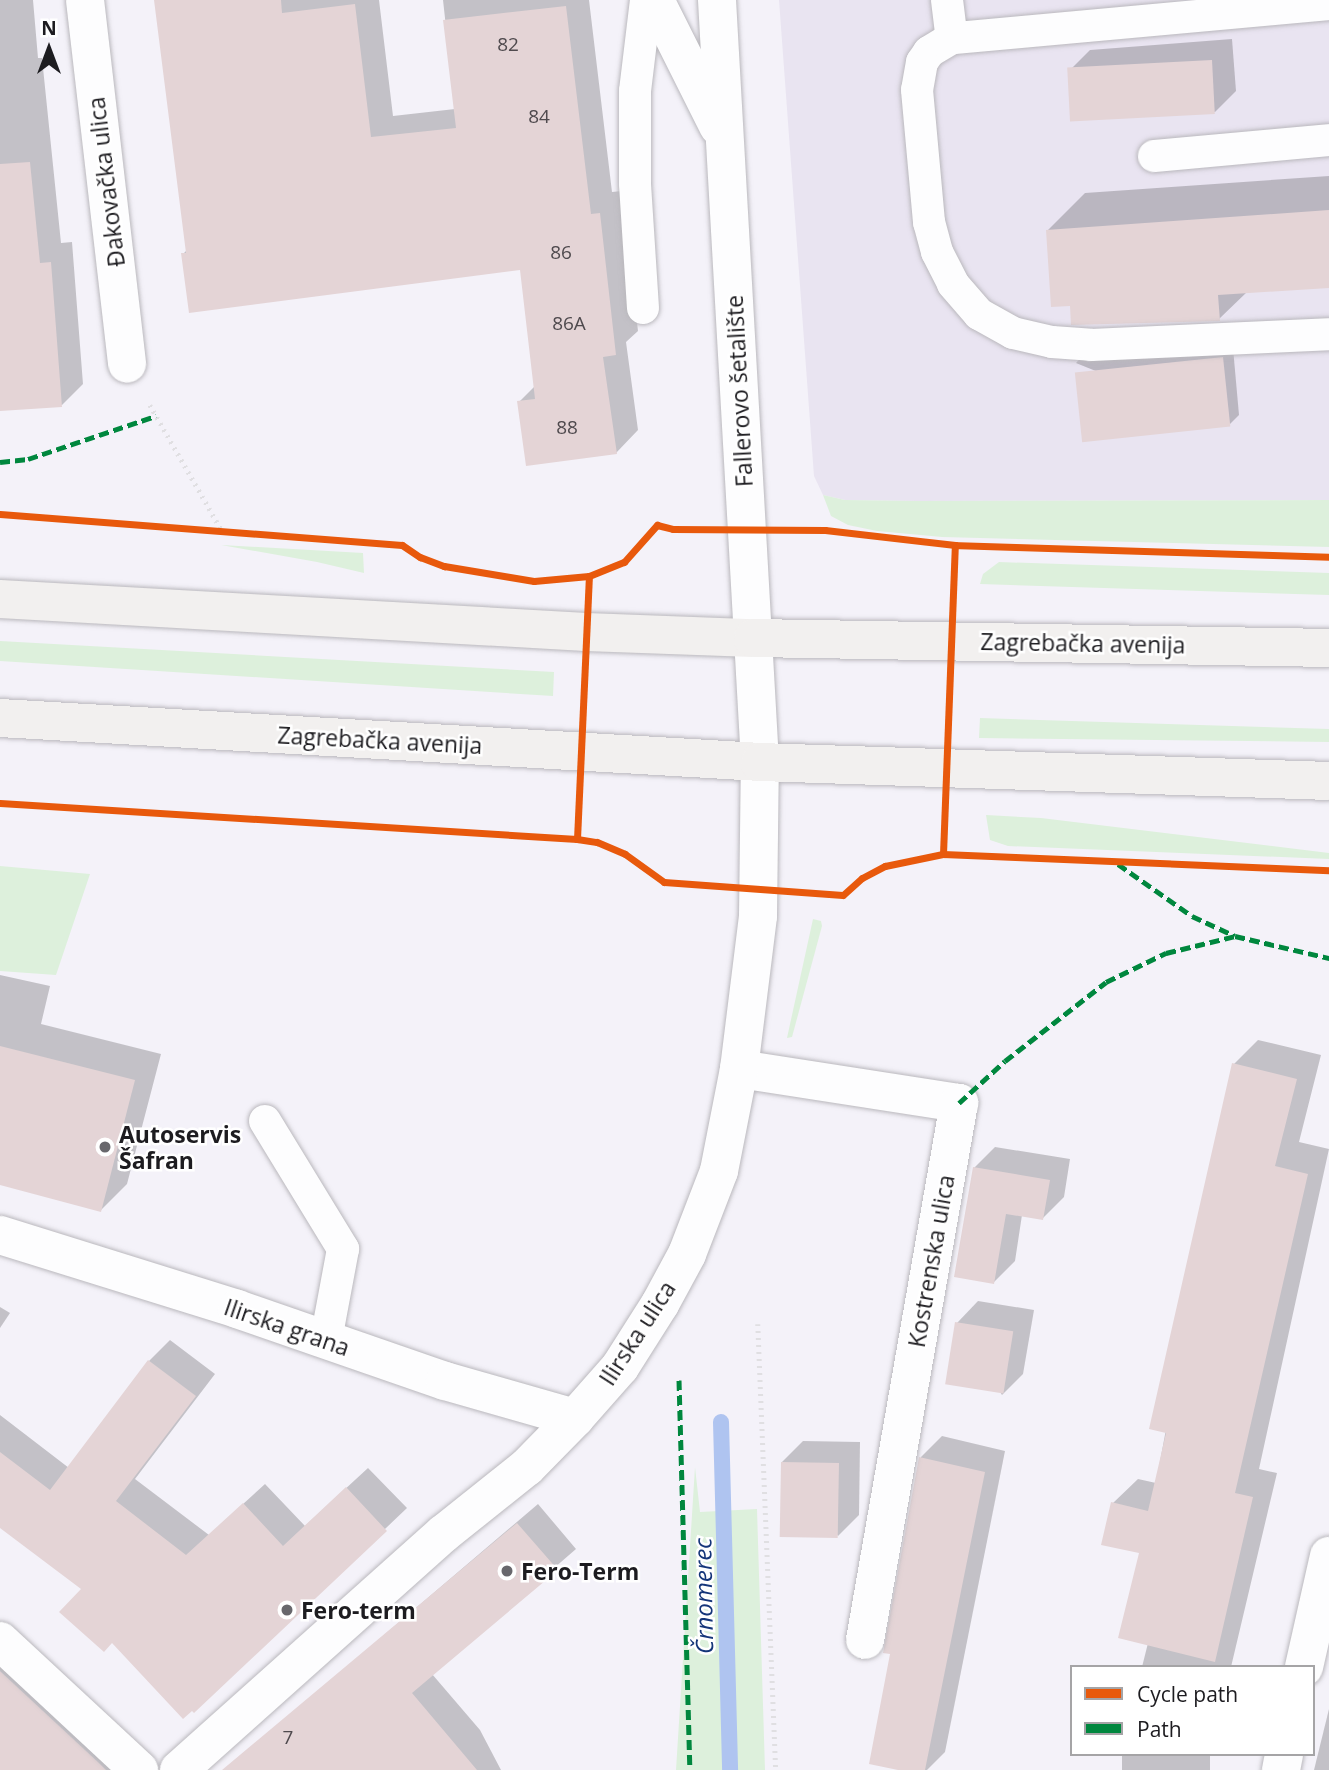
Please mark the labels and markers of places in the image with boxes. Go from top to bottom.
place label: Autoservis Šafran [119,1120,241,1174]
marker: Autoservis Šafran [97,1139,113,1155]
place label: Fero-Term [521,1557,639,1585]
marker: Fero-Term [499,1563,515,1579]
place label: Fero-term [301,1596,416,1624]
marker: Fero-term [279,1602,295,1618]

